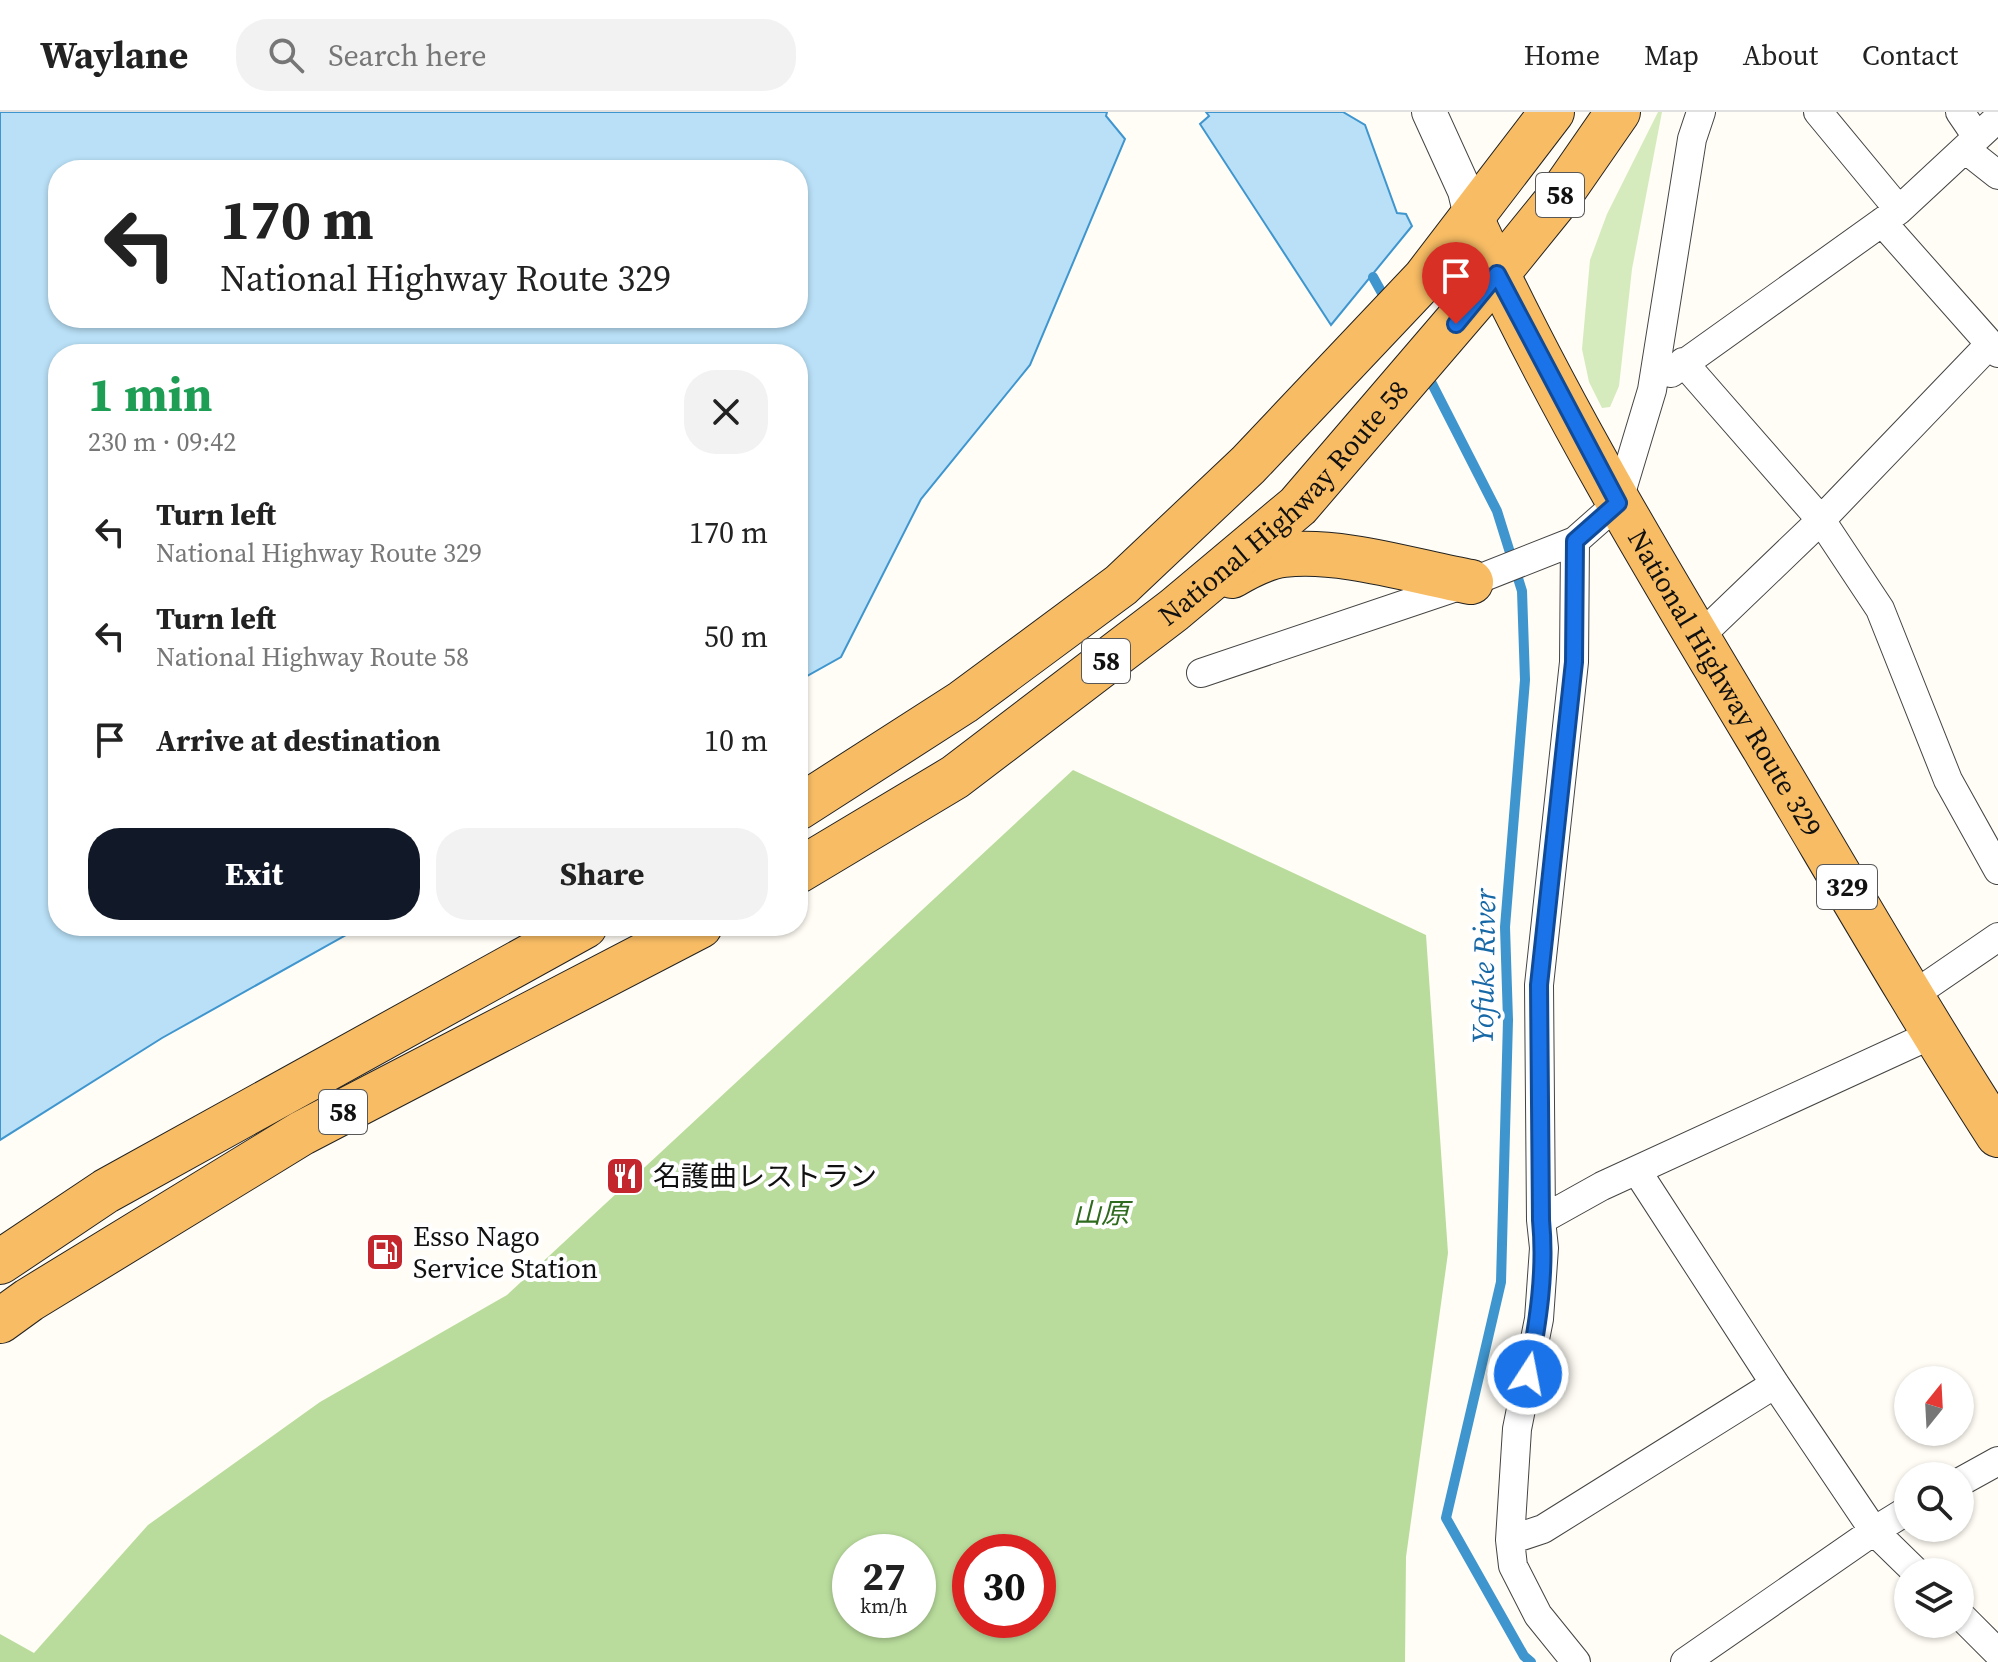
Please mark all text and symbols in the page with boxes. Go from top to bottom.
search box [236,19,796,91]
text: Waylane [40,29,188,81]
icon: search [264,33,308,77]
text: Search here [328,35,486,76]
text: Home [1524,36,1600,74]
text: Map [1644,36,1699,74]
text: About [1743,36,1818,74]
text: Contact [1862,36,1958,74]
road number: 58 [1536,173,1584,217]
text: 170 m [220,181,374,258]
icon: left [88,192,192,296]
pin [1422,242,1490,324]
text: National Highway Route 329 [220,254,671,303]
icon: arrive [1434,254,1478,298]
text: 1 min [88,361,213,427]
button: close [684,370,768,454]
street label: National Highway Route 58 [1151,372,1417,634]
text: 230 m · 09:42 [88,424,236,460]
text: Turn left [156,494,276,535]
icon: left [88,510,132,554]
text: 170 m [689,512,768,553]
street label: National Highway Route 329 [1619,522,1831,844]
text: National Highway Route 329 [156,535,482,571]
text: Turn left [156,598,276,639]
icon: left [88,614,132,658]
text: 50 m [704,616,768,657]
text: National Highway Route 58 [156,639,469,675]
road number: 58 [1082,639,1130,683]
icon: arrive [88,718,132,762]
text: Arrive at destination [156,720,441,761]
text: 10 m [704,720,768,761]
button: Exit [88,828,420,920]
button: Share [436,828,768,920]
road number: 329 [1817,865,1877,909]
water label: Yofuke River [1462,887,1505,1044]
road number: 58 [319,1090,367,1134]
restaurant icon: 名護曲レストラン [604,1155,646,1197]
place label: 名護曲レストラン [653,1157,877,1195]
park label: 山原 [1073,1194,1133,1232]
place label: Esso Nago Service Station [413,1217,598,1287]
fuel station icon: Esso Nago Service Station [364,1231,406,1273]
position arrow [1486,1332,1570,1416]
north arrow [1894,1366,1974,1446]
map controls [1894,1366,1974,1638]
button: search [1894,1462,1974,1542]
speed limit sign: 30 [952,1534,1056,1638]
text: 27 [862,1549,906,1603]
button: layers [1894,1558,1974,1638]
text: km/h [860,1592,908,1620]

